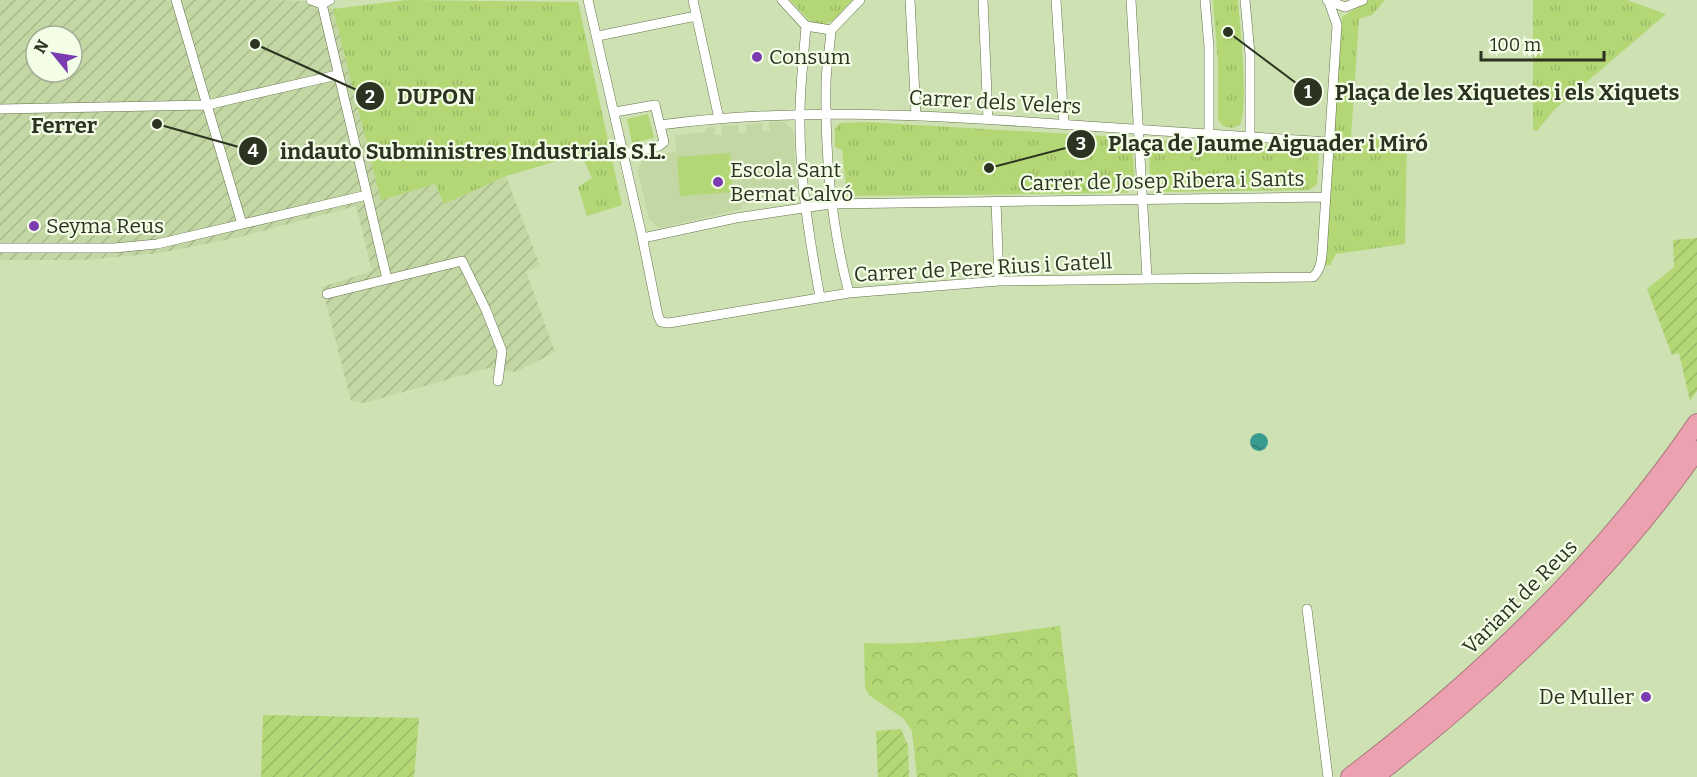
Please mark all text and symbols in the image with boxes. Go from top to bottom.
north arrow [24,24,84,84]
scale bar [1481,24,1604,62]
text: 100 m [1490,34,1541,56]
text: N [30,37,53,57]
place label: Consum [769,44,850,70]
marker: Consum [750,50,764,64]
callout: Plaça de les Xiquetes i els Xiquets [1293,72,1692,112]
callout: DUPON [355,76,487,116]
text: Plaça de les Xiquetes i els Xiquets [1335,79,1679,106]
text: 1 [1304,81,1312,103]
text: DUPON [397,83,475,110]
street label: Carrer dels Velers [908,84,1082,120]
text: 2 [365,86,375,108]
district label: Ferrer [31,112,98,139]
callout: Plaça de Jaume Aiguader i Miró [1066,124,1440,164]
text: Plaça de Jaume Aiguader i Miró [1108,130,1428,157]
callout: indauto Subministres Industrials S.L. [238,131,678,171]
text: 3 [1076,133,1086,155]
text: indauto Subministres Industrials S.L. [280,138,666,165]
text: 4 [248,140,259,162]
place label: Escola Sant Bernat Calvó [730,157,853,207]
street label: Carrer de Josep Ribera i Sants [1019,166,1305,196]
marker: Escola Sant Bernat Calvó [711,175,725,189]
place label: Seyma Reus [46,213,164,239]
marker: Seyma Reus [27,219,41,233]
street label: Carrer de Pere Rius i Gatell [853,248,1113,288]
street label: Variant de Reus [1457,534,1583,660]
place label: De Muller [1539,684,1634,710]
marker: De Muller [1639,690,1653,704]

